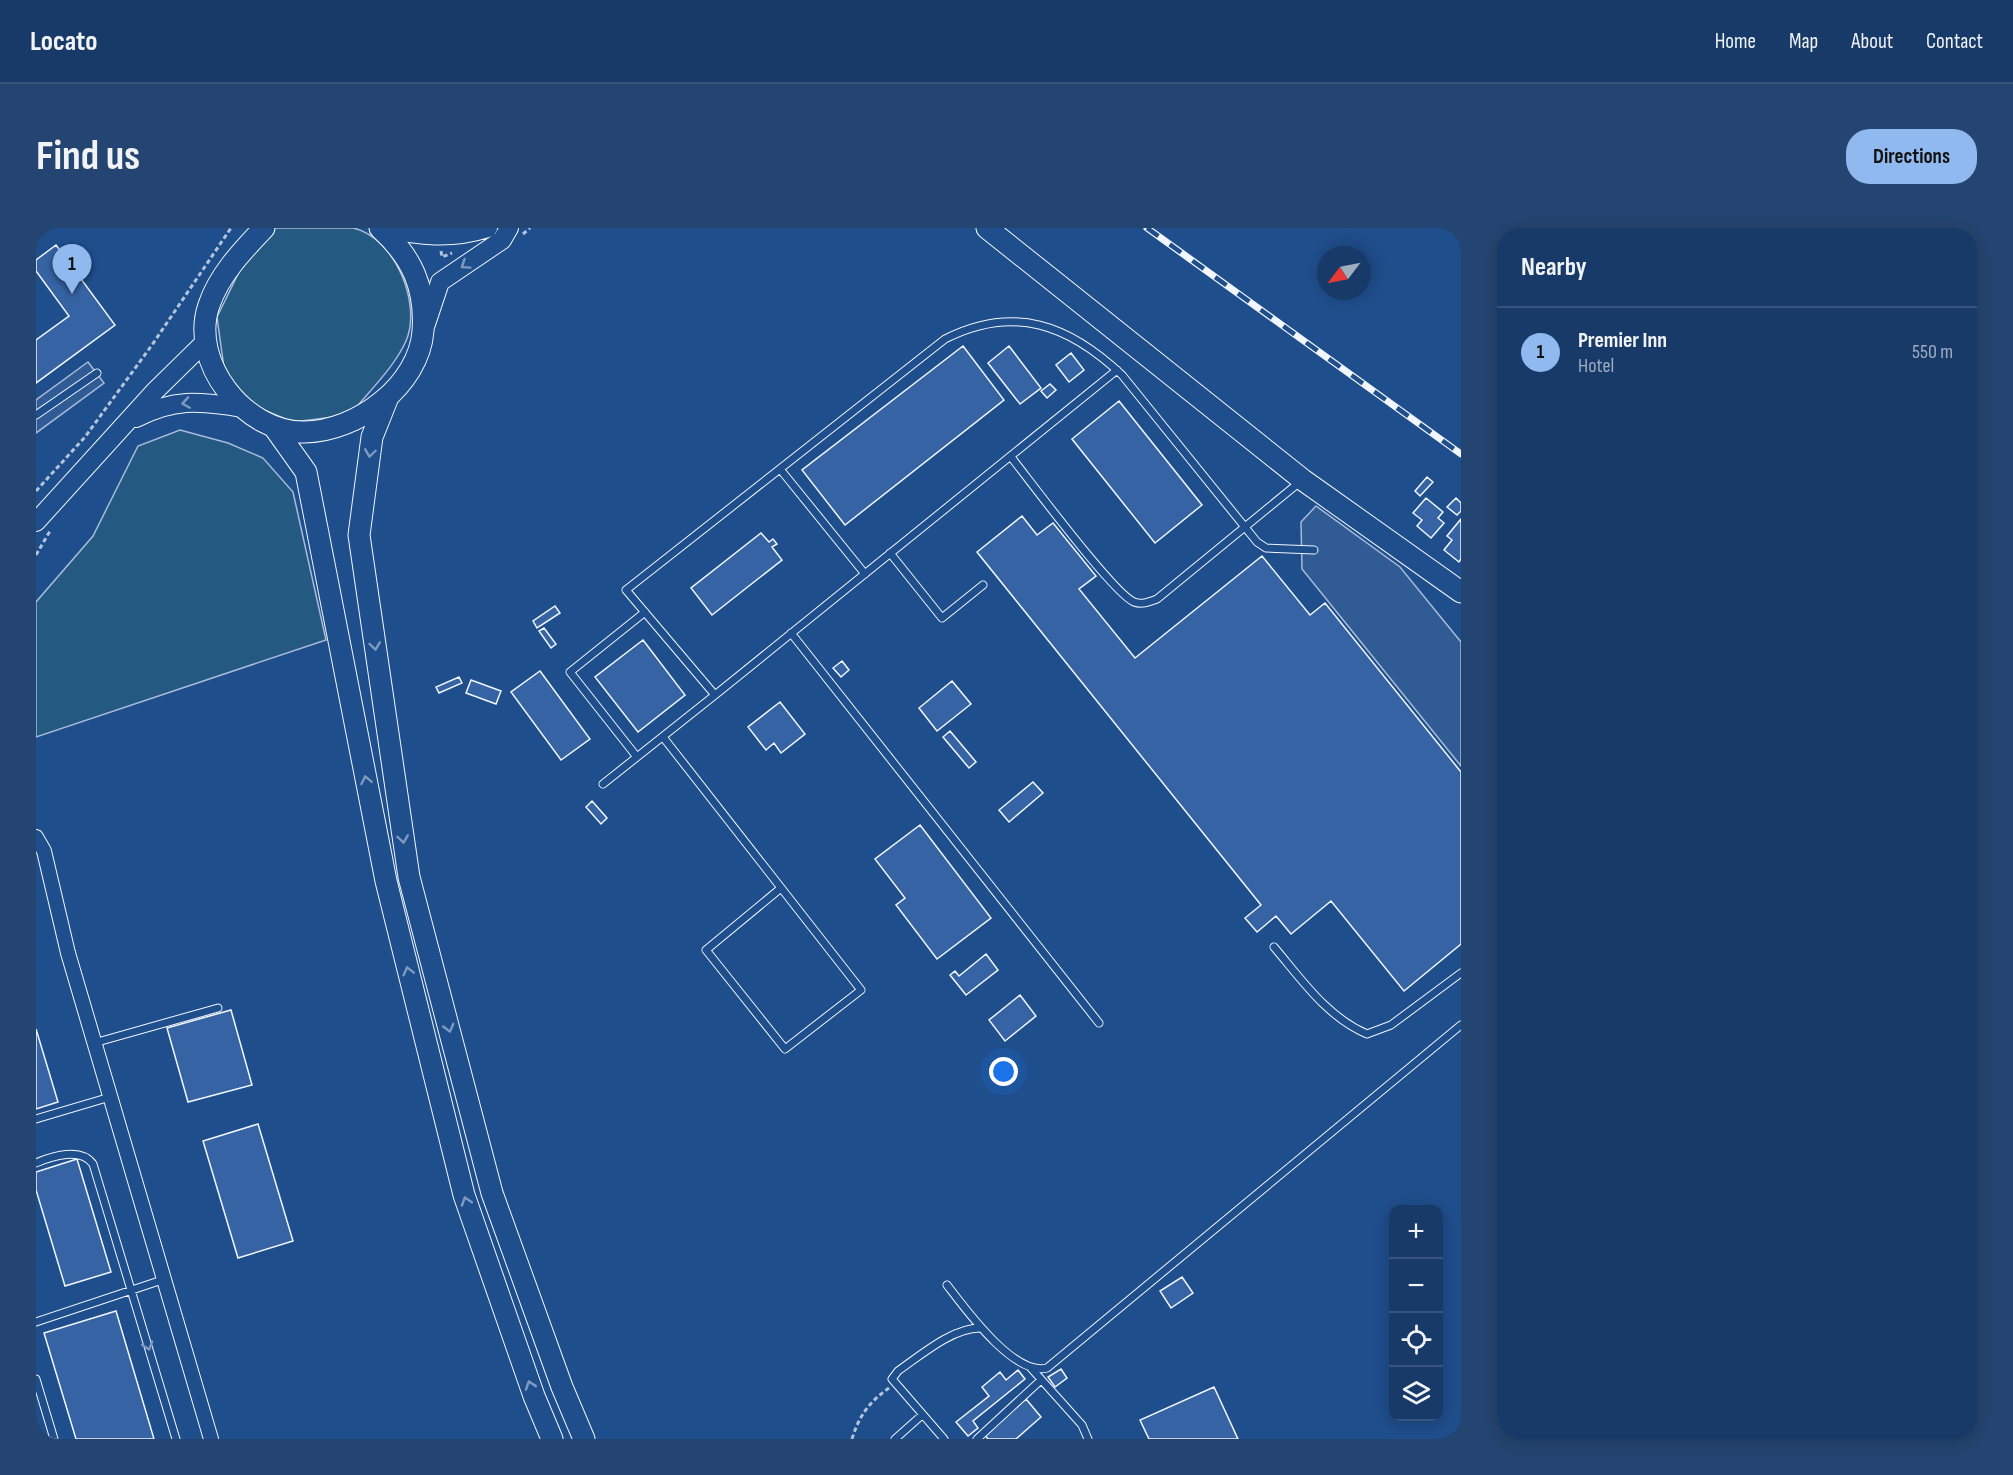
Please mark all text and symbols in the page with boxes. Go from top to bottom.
text: Locato [30,25,97,58]
text: Home [1715,29,1756,54]
text: Map [1789,29,1818,54]
text: About [1851,29,1893,54]
text: Contact [1926,29,1983,54]
button: Directions [1846,129,1977,184]
text: Find us [36,131,140,182]
pin: 1 [52,244,92,294]
north arrow [1317,246,1371,300]
text: Nearby [1521,252,1587,283]
one-way arrow [460,258,471,269]
text: Premier Inn [1578,327,1667,354]
text: 1 [1537,340,1544,364]
text: 550 m [1912,340,1953,364]
text: Hotel [1578,354,1614,378]
one-way arrow [182,396,191,408]
one-way arrow [365,448,377,457]
one-way arrow [369,641,381,650]
one-way arrow [360,776,373,786]
one-way arrow [397,834,409,843]
one-way arrow [403,966,416,976]
one-way arrow [441,1023,454,1033]
your location [989,1057,1018,1086]
one-way arrow [461,1196,473,1207]
map controls [1389,1205,1443,1421]
button: + [1389,1205,1443,1259]
button: − [1389,1259,1443,1313]
button: locate [1389,1313,1443,1367]
one-way arrow [141,1340,153,1351]
button: layers [1389,1367,1443,1421]
one-way arrow [524,1380,537,1391]

